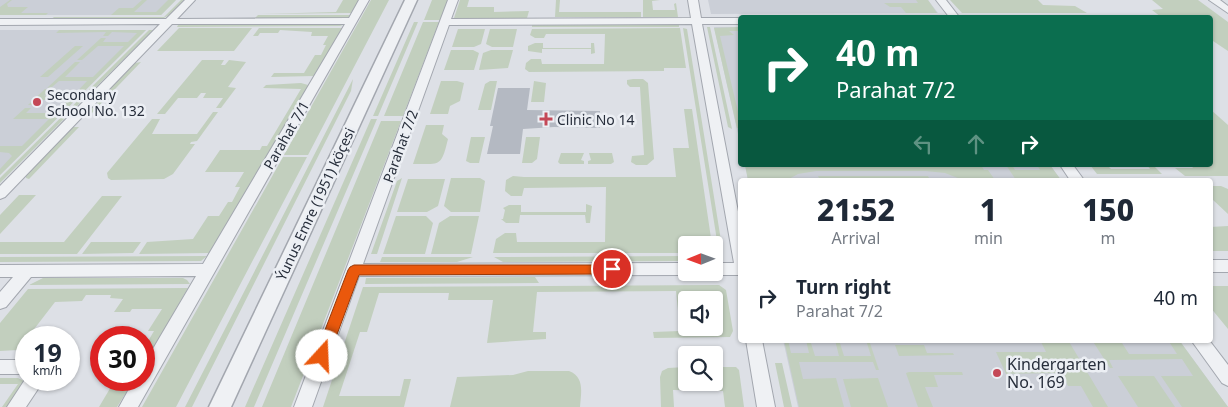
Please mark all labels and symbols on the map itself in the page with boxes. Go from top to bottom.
place label: Secondary School No. 132 [47,85,145,120]
marker: Secondary School No. 132 [31,96,43,108]
street label: Parahat 7/1 [259,97,313,173]
street label: Parahat 7/2 [378,107,422,185]
place label: Clinic No 14 [557,110,634,129]
marker: Clinic No 14 [539,112,553,126]
street label: Ýunus Emre (1951) köçesi [271,124,359,284]
north arrow [678,236,722,281]
pin [591,248,633,290]
speed limit sign: 30 [90,326,155,391]
position arrow [295,329,347,381]
place label: Kindergarten No. 169 [1007,353,1106,393]
marker: Kindergarten No. 169 [991,367,1003,379]

